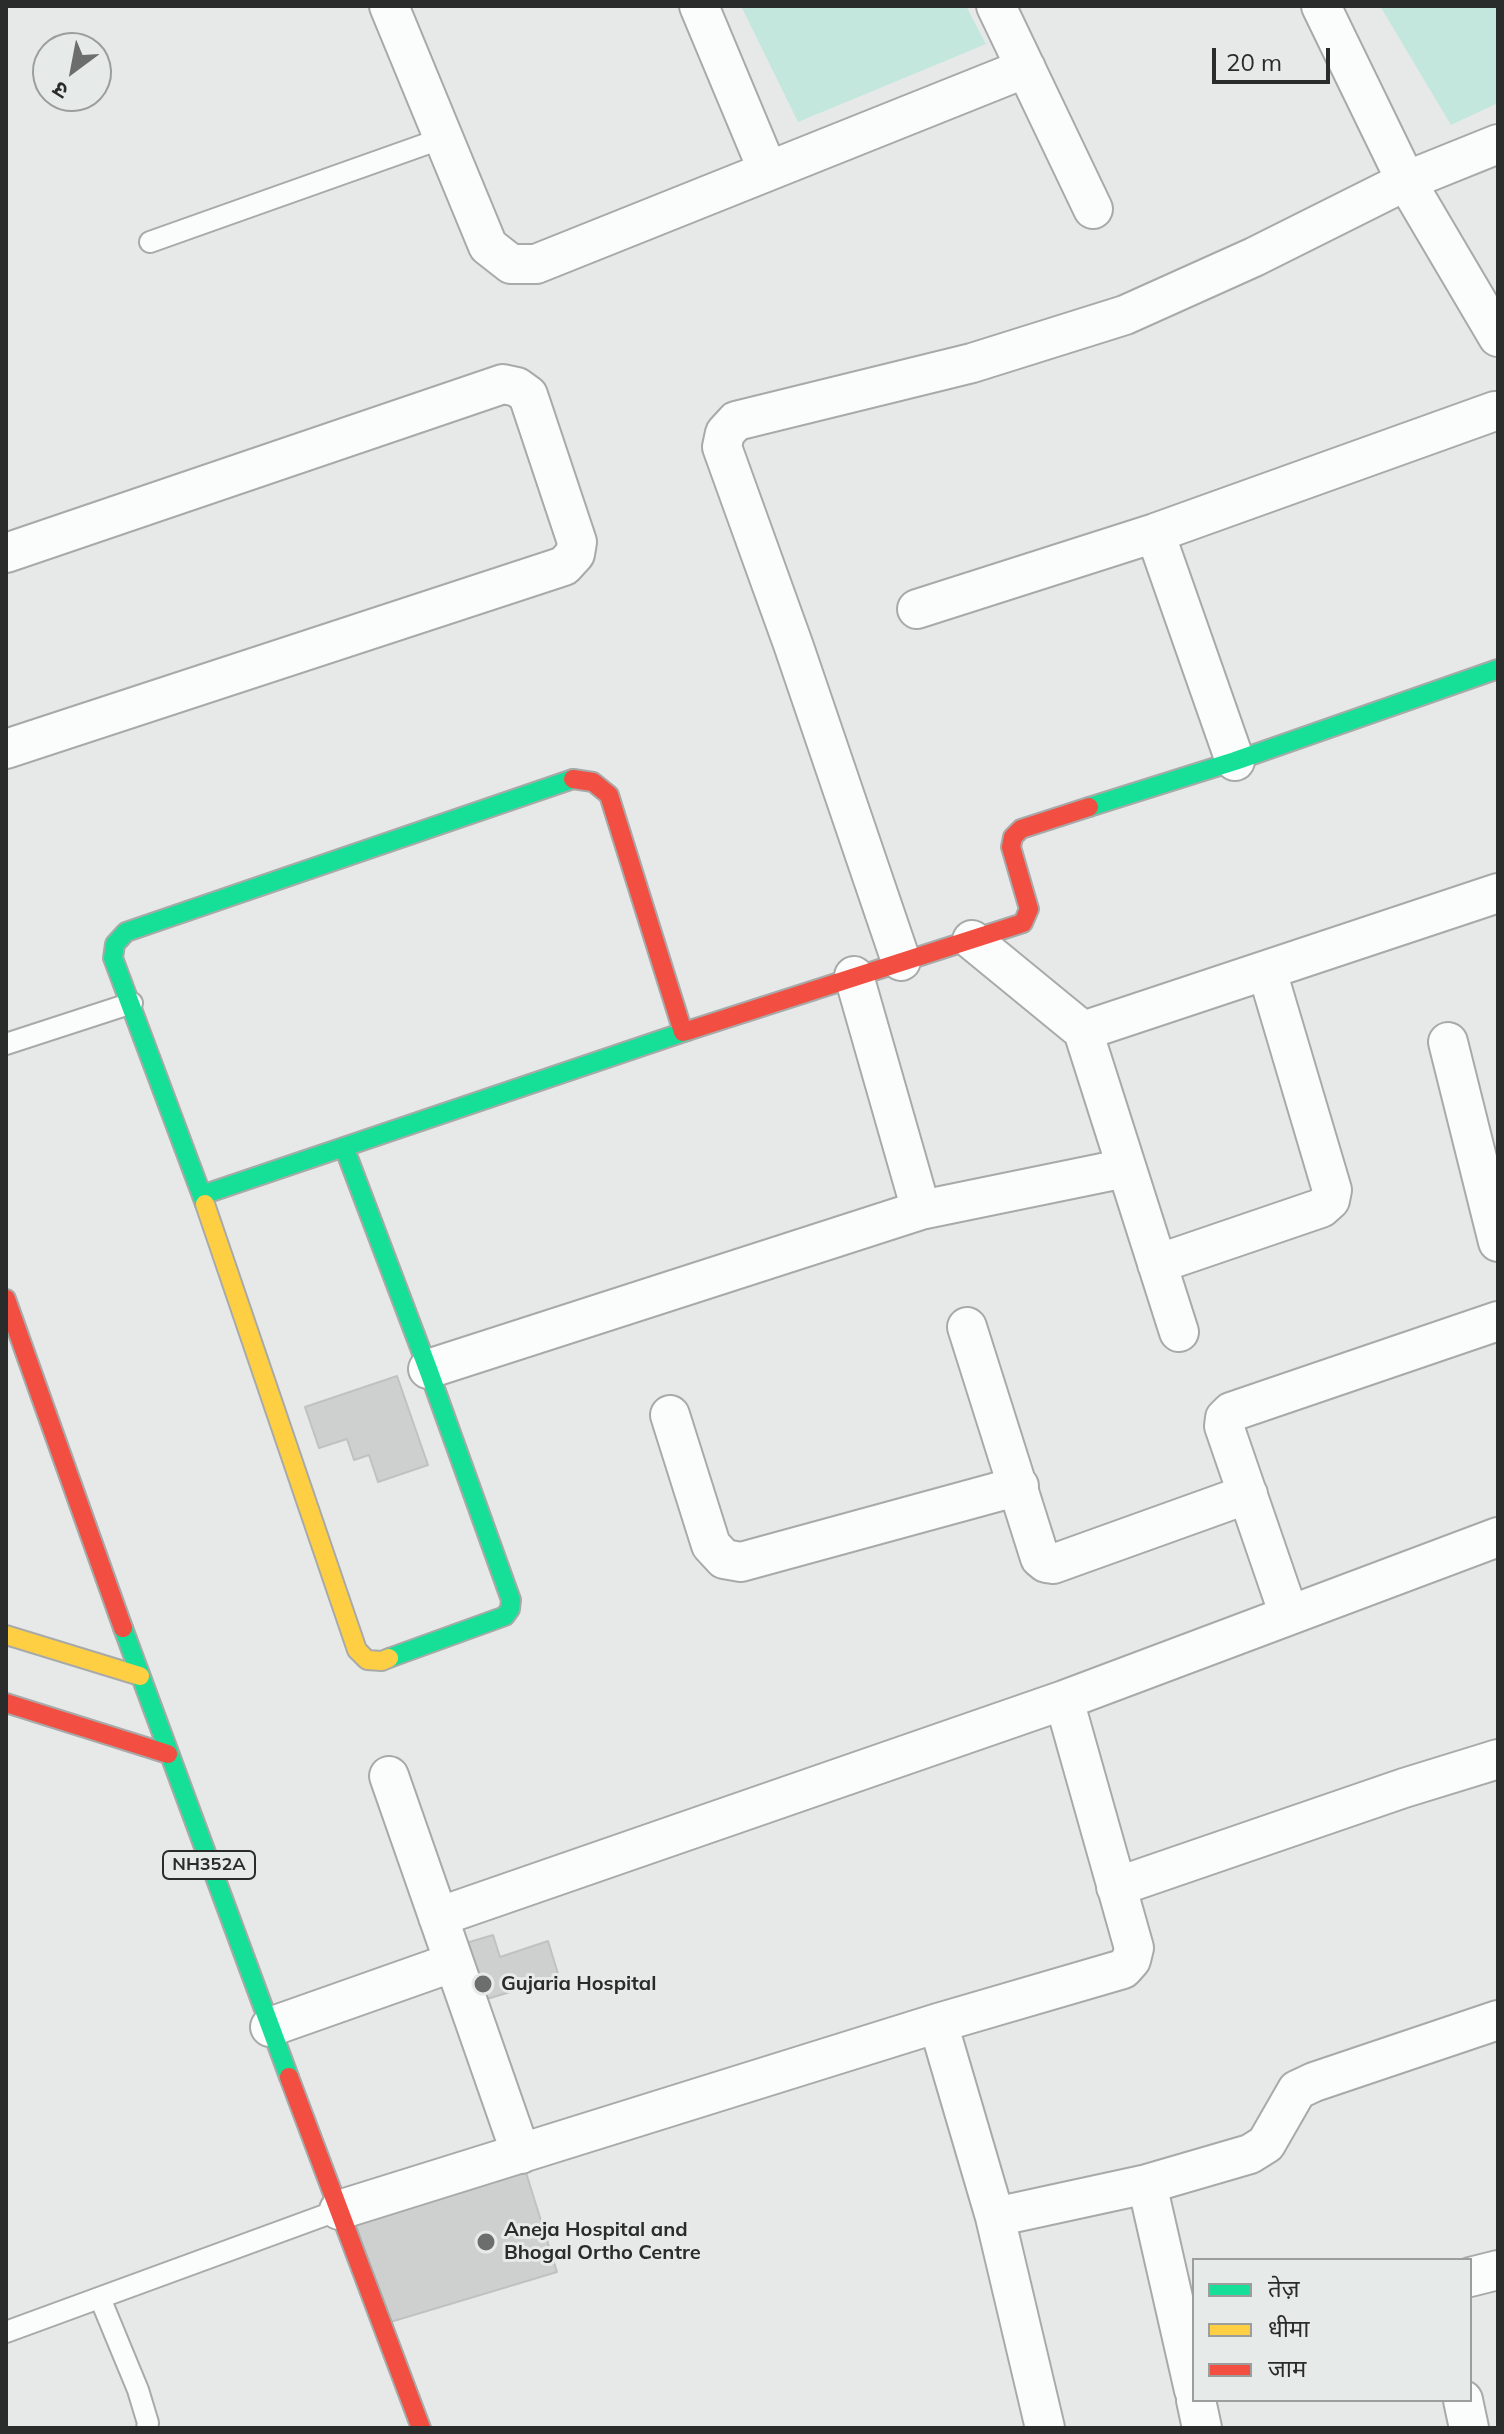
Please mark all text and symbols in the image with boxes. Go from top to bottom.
north arrow [32,32,112,112]
scale bar [1216,32,1334,82]
text: 20 m [1226,47,1282,77]
text: उ [47,75,73,106]
road number: NH352A [163,1851,255,1879]
place label: Gujaria Hospital [501,1972,656,1996]
marker: Gujaria Hospital [472,1973,494,1995]
place label: Aneja Hospital and Bhogal Ortho Centre [504,2218,701,2265]
marker: Aneja Hospital and Bhogal Ortho Centre [475,2231,497,2253]
legend [1192,2258,1472,2402]
text: तेज़ [1268,2273,1300,2303]
text: धीमा [1268,2313,1310,2343]
text: जाम [1268,2353,1306,2383]

